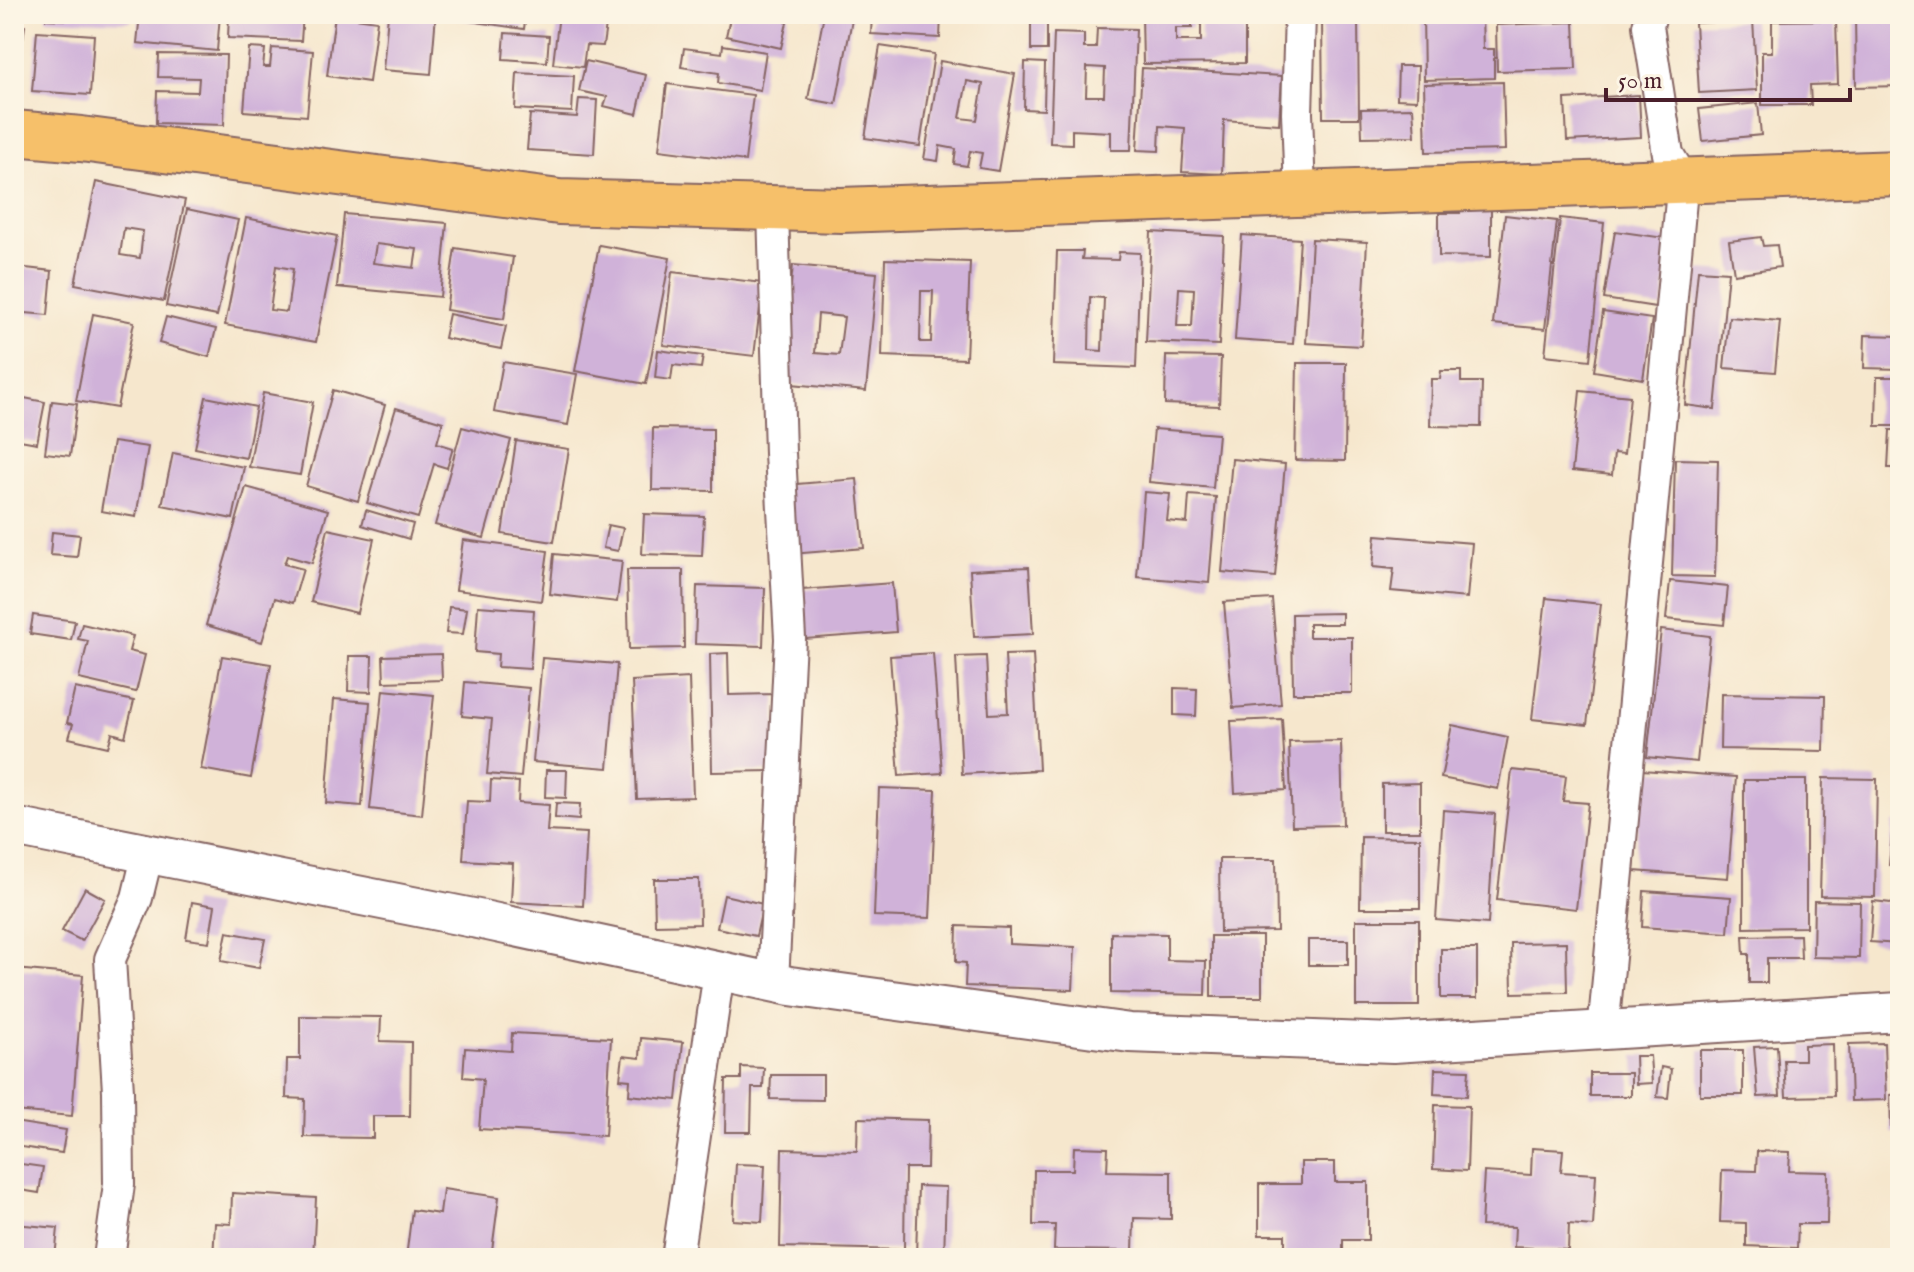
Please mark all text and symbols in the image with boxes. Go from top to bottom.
scale bar [1606,52,1850,102]
text: 50 m [1618,66,1662,97]

